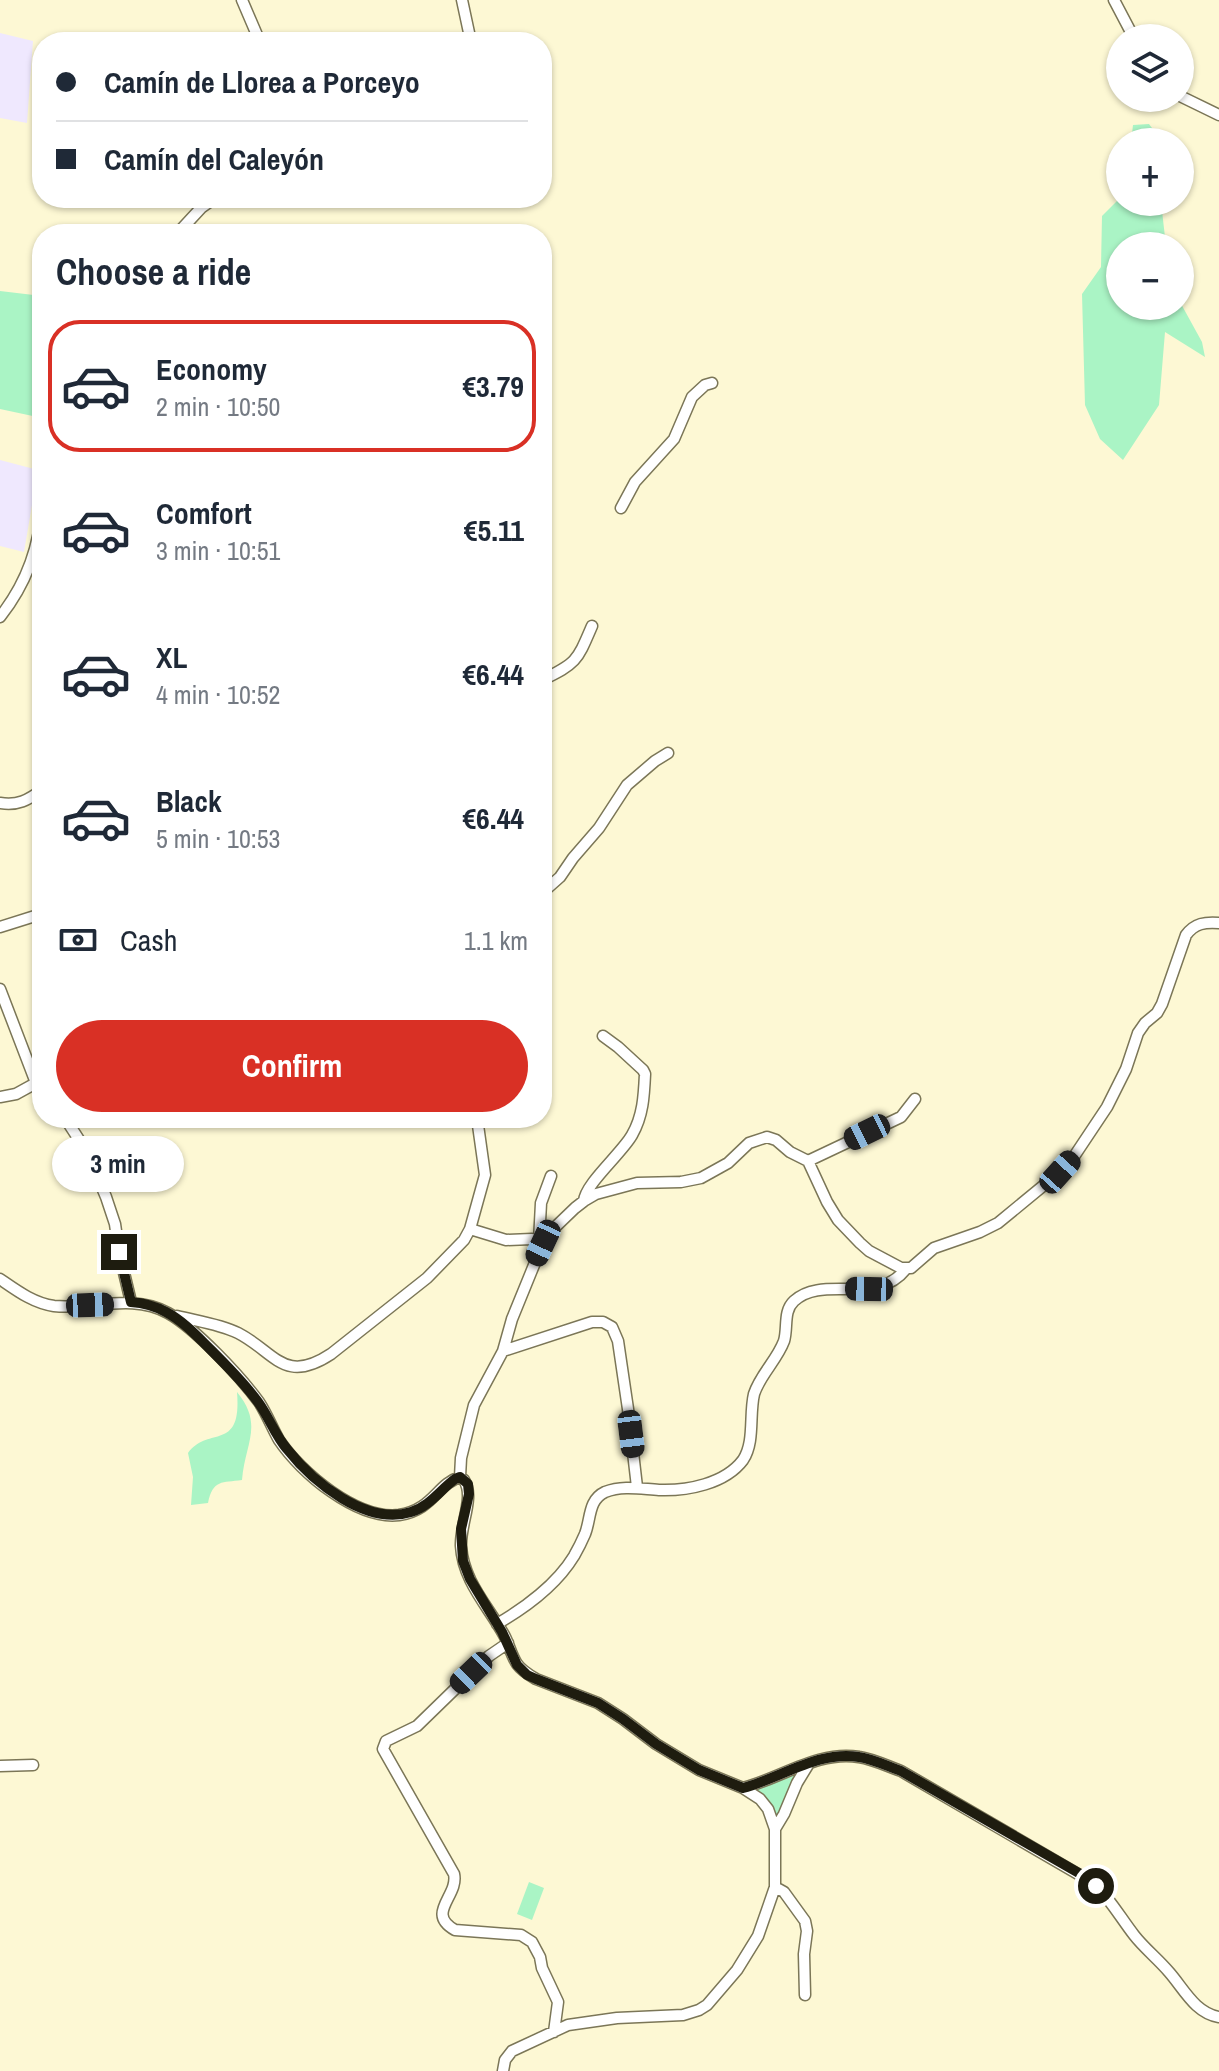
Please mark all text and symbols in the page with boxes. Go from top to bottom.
map controls [1106,24,1194,320]
button: layers [1106,24,1194,112]
text: Camín de Llorea a Porceyo [104,62,420,102]
button: + [1106,128,1194,216]
text: Camín del Caleyón [104,139,324,179]
button: − [1106,232,1194,320]
text: Choose a ride [56,248,251,296]
text: Economy [156,349,267,389]
icon: car [60,350,132,422]
text: €3.79 [462,366,524,406]
text: 2 min · 10:50 [156,389,280,424]
text: Comfort [156,493,252,533]
icon: car [60,494,132,566]
text: €5.11 [464,510,524,550]
text: 3 min · 10:51 [156,533,280,568]
text: XL [156,637,187,677]
icon: car [60,638,132,710]
text: €6.44 [462,654,524,694]
text: 4 min · 10:52 [156,677,280,712]
text: Black [156,781,222,821]
icon: car [60,782,132,854]
text: €6.44 [462,798,524,838]
text: 5 min · 10:53 [156,821,280,856]
icon: cash [56,918,100,962]
text: Cash [120,920,177,960]
text: 1.1 km [464,923,528,958]
button: Confirm [56,1020,528,1112]
car [840,1111,894,1153]
callout: 3 min [53,1136,185,1192]
text: 3 min [90,1146,146,1181]
car [1035,1146,1085,1198]
car [522,1216,564,1270]
route end [101,1234,137,1270]
car [845,1277,893,1301]
car [66,1292,114,1318]
car [616,1409,646,1459]
car [445,1648,497,1698]
route start [1078,1868,1114,1904]

